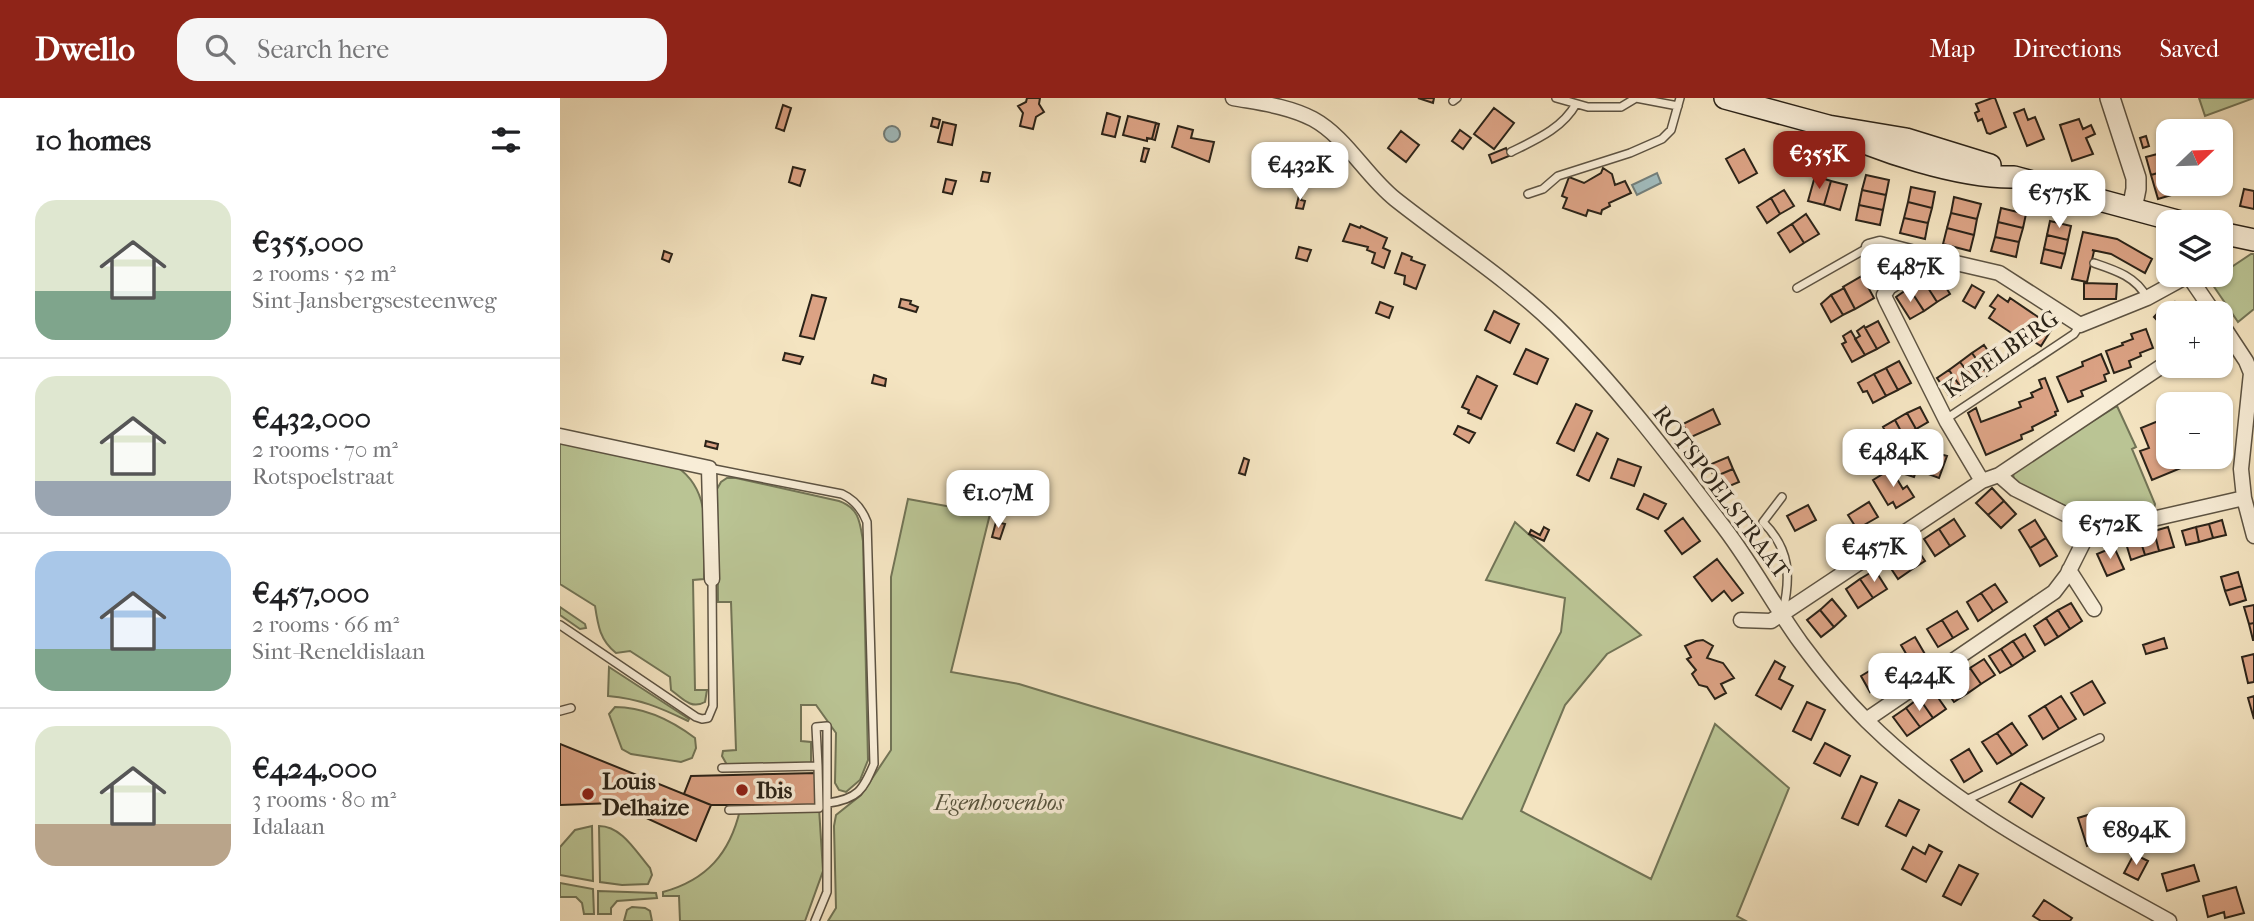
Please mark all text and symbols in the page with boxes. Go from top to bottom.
search box [177,18,667,81]
text: Dwello [35,30,135,69]
icon: search [201,30,239,68]
text: Search here [257,34,389,65]
text: Map [1929,35,1975,63]
text: Directions [2013,35,2121,63]
text: Saved [2159,35,2219,63]
north arrow [2156,119,2233,196]
map controls [2156,119,2233,469]
icon: filters [487,121,525,159]
text: 10 homes [35,123,151,158]
pin: €355K [1770,132,1868,191]
text: €355K [1789,140,1849,167]
pin: €432K [1251,142,1349,202]
text: €432K [1267,151,1333,178]
pin: €575K [2010,170,2108,230]
text: €575K [2028,179,2090,206]
button: layers [2156,210,2233,287]
text: €355,000 [252,225,364,260]
icon: home [91,228,175,312]
pin: €487K [1861,244,1959,304]
text: €487K [1877,253,1943,280]
text: 2 rooms · 52 m² [252,260,396,287]
text: Sint-Jansbergsesteenweg [252,287,497,314]
button: + [2156,301,2233,378]
street label: KAPELBERG [1938,304,2064,404]
button: − [2156,392,2233,469]
street label: ROTSPOELSTRAAT [1647,400,1795,584]
text: €432,000 [252,401,371,436]
icon: home [91,404,175,488]
pin: €484K [1844,430,1942,489]
text: 2 rooms · 70 m² [252,436,398,463]
text: €484K [1859,438,1928,465]
text: Rotspoelstraat [252,463,394,490]
pin: €1.07M [941,470,1055,530]
text: €1.07M [962,479,1034,506]
pin: €572K [2061,502,2159,561]
text: €572K [2078,510,2142,537]
pin: €457K [1825,524,1923,584]
text: €457K [1842,533,1906,560]
text: €457,000 [252,576,370,611]
icon: home [91,579,175,663]
text: 2 rooms · 66 m² [252,611,399,638]
text: Sint-Reneldislaan [252,638,425,665]
pin: €424K [1870,654,1968,713]
text: €424K [1884,662,1954,689]
text: €424,000 [252,751,377,786]
icon: home [91,754,175,838]
place label: Louis Delhaize [602,768,690,821]
place label: Ibis [756,777,793,804]
marker: Ibis [734,782,750,798]
text: 3 rooms · 80 m² [252,786,396,813]
marker: Louis Delhaize [580,786,596,802]
park label: Egenhovenbos [932,789,1065,816]
pin: €894K [2087,808,2185,867]
text: Idalaan [252,813,325,840]
text: €894K [2102,816,2170,843]

